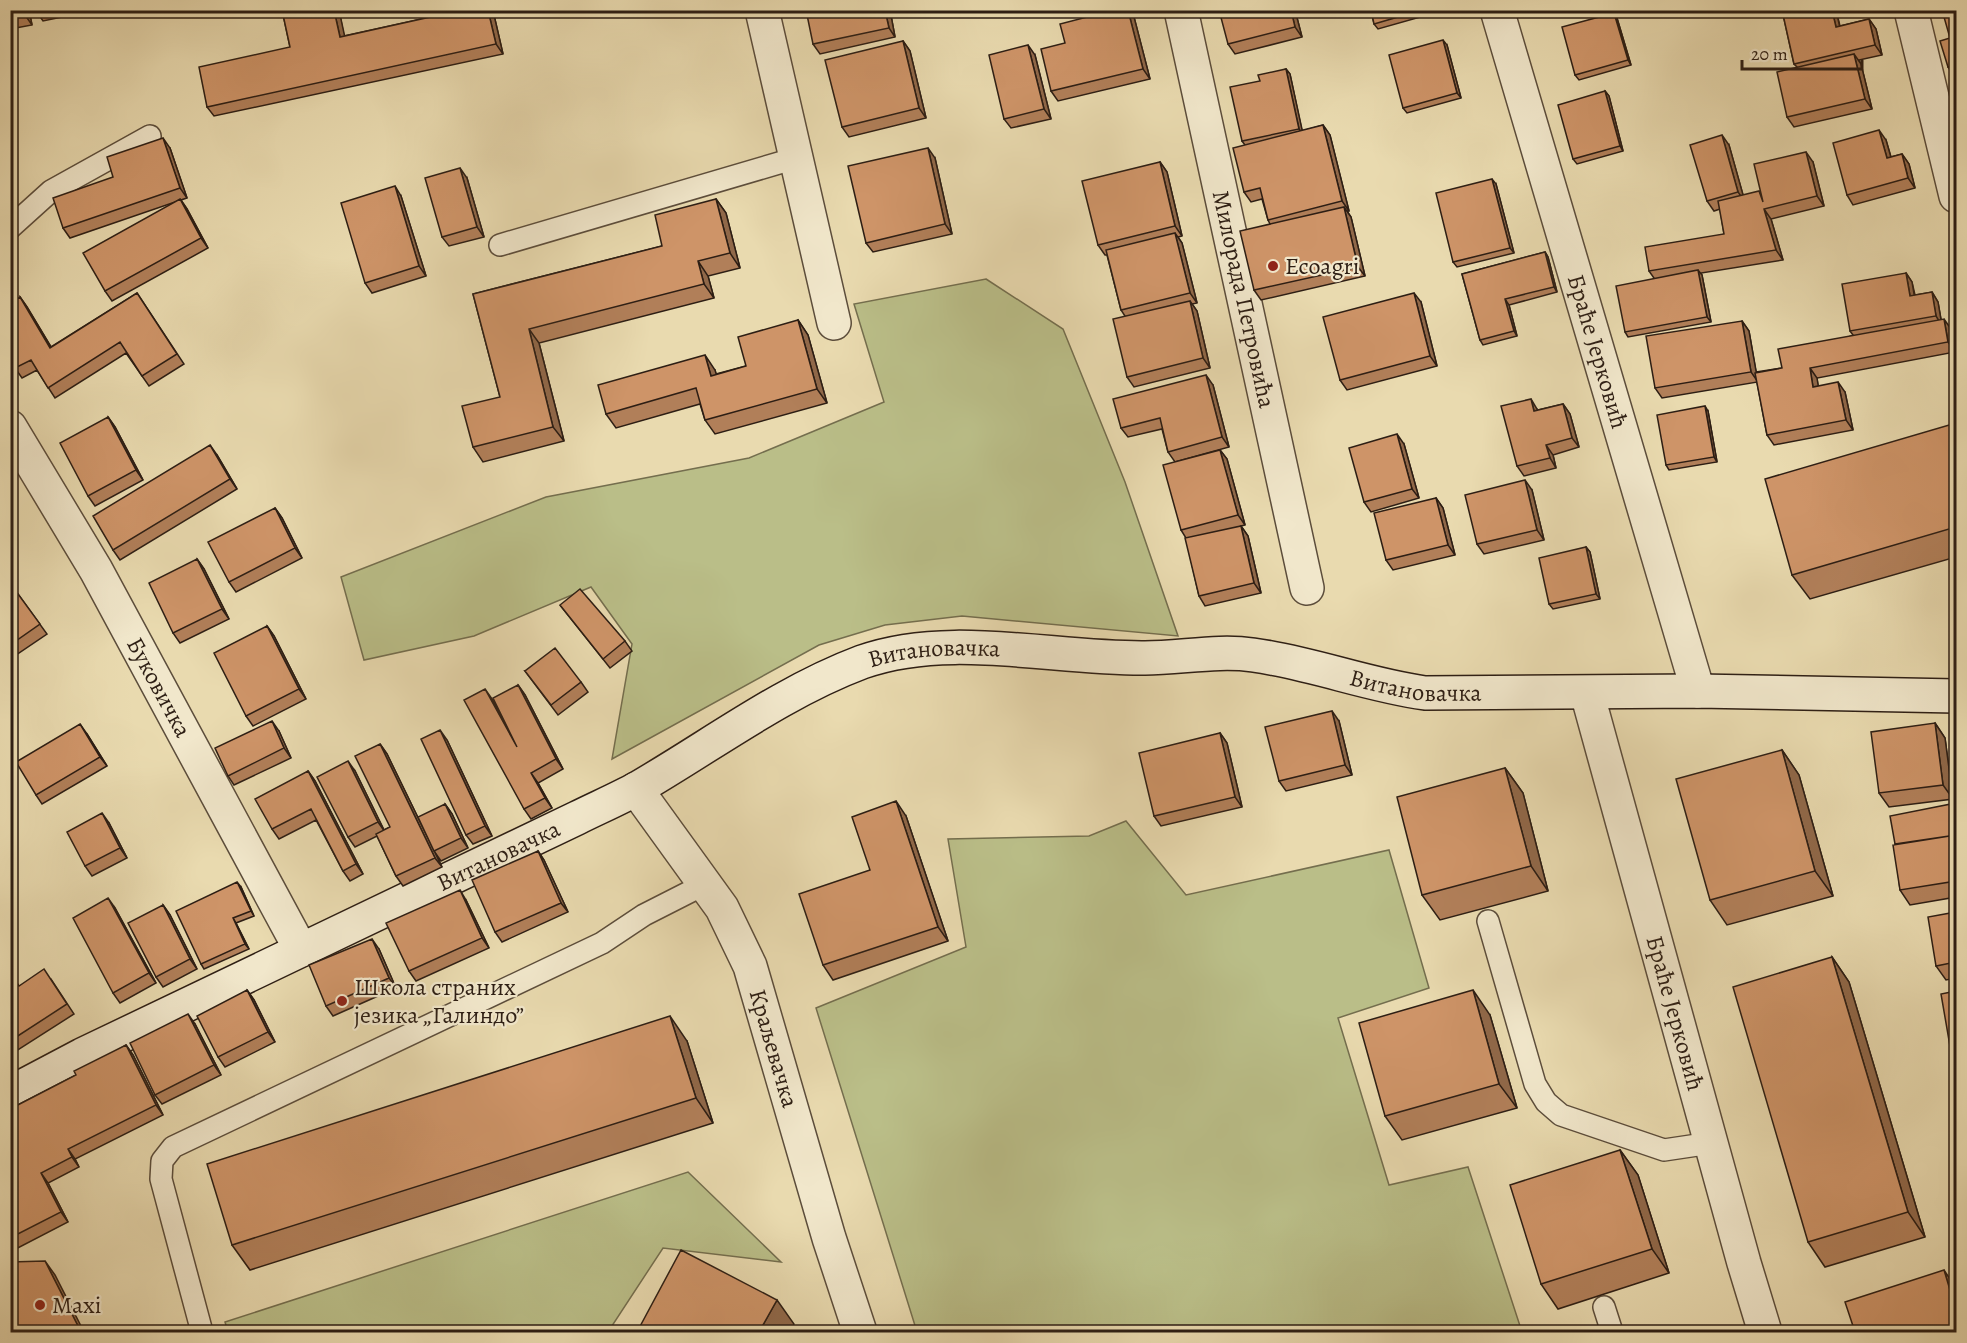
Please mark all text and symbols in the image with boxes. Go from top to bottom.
scale bar [1742,33,1862,71]
text: 20 m [1751,42,1788,66]
street label: Милорада Петровића [1205,187,1283,411]
place label: Ecoagri [1285,250,1360,282]
marker: Ecoagri [1266,259,1280,273]
street label: Браће Јерковић [1560,270,1636,433]
street label: Буковичка [119,631,199,743]
street label: Витановачка [864,631,1001,675]
street label: Витановачка [1346,661,1482,709]
street label: Витановачка [431,813,565,899]
street label: Браће Јерковић [1639,932,1712,1094]
place label: Школа страних језика „Галиндо” [354,971,524,1031]
street label: Краљевачка [742,985,806,1111]
marker: Школа страних језика „Галиндо” [335,994,349,1008]
place label: Maxi [52,1289,101,1321]
marker: Maxi [33,1298,47,1312]

